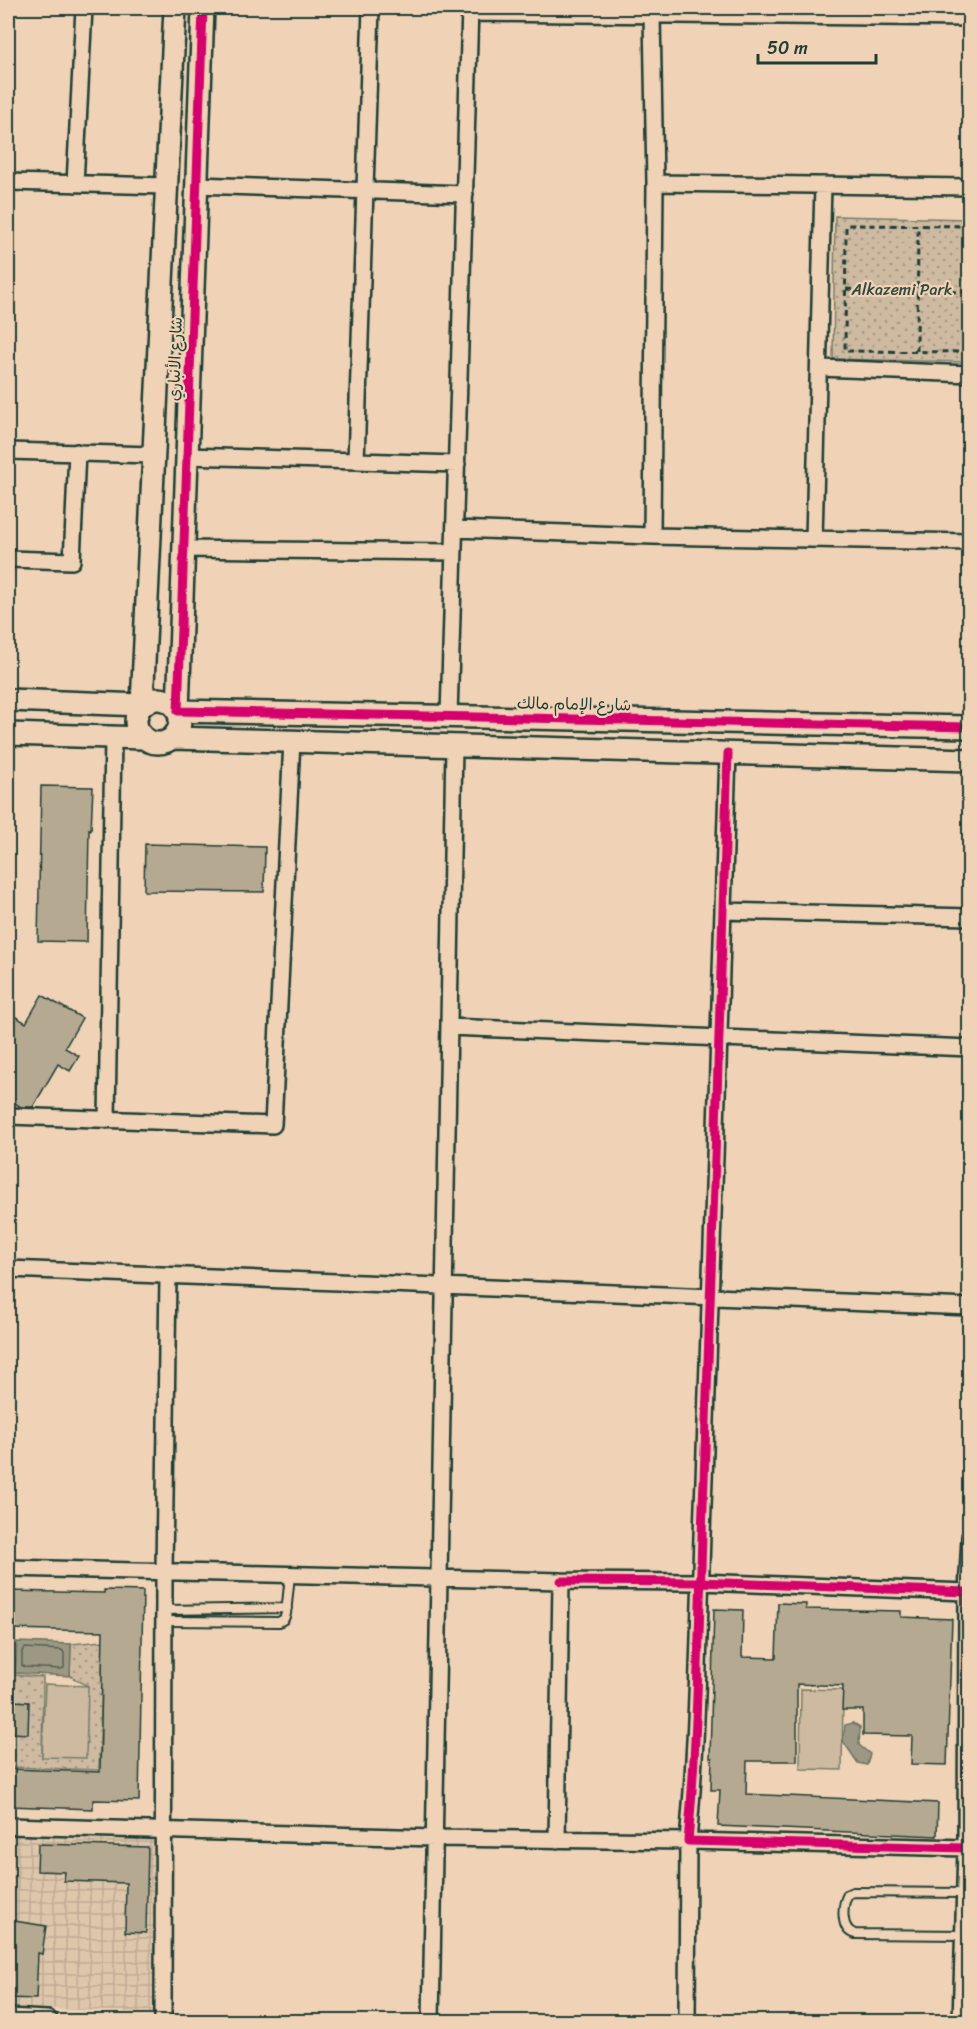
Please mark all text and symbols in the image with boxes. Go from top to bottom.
scale bar [758,27,876,65]
text: 50 m [767,32,808,64]
park label: Alkazemi Park [850,275,953,304]
street label: شارع الأنباري [159,316,191,402]
street label: شارع الإمام مالك [517,689,631,719]

